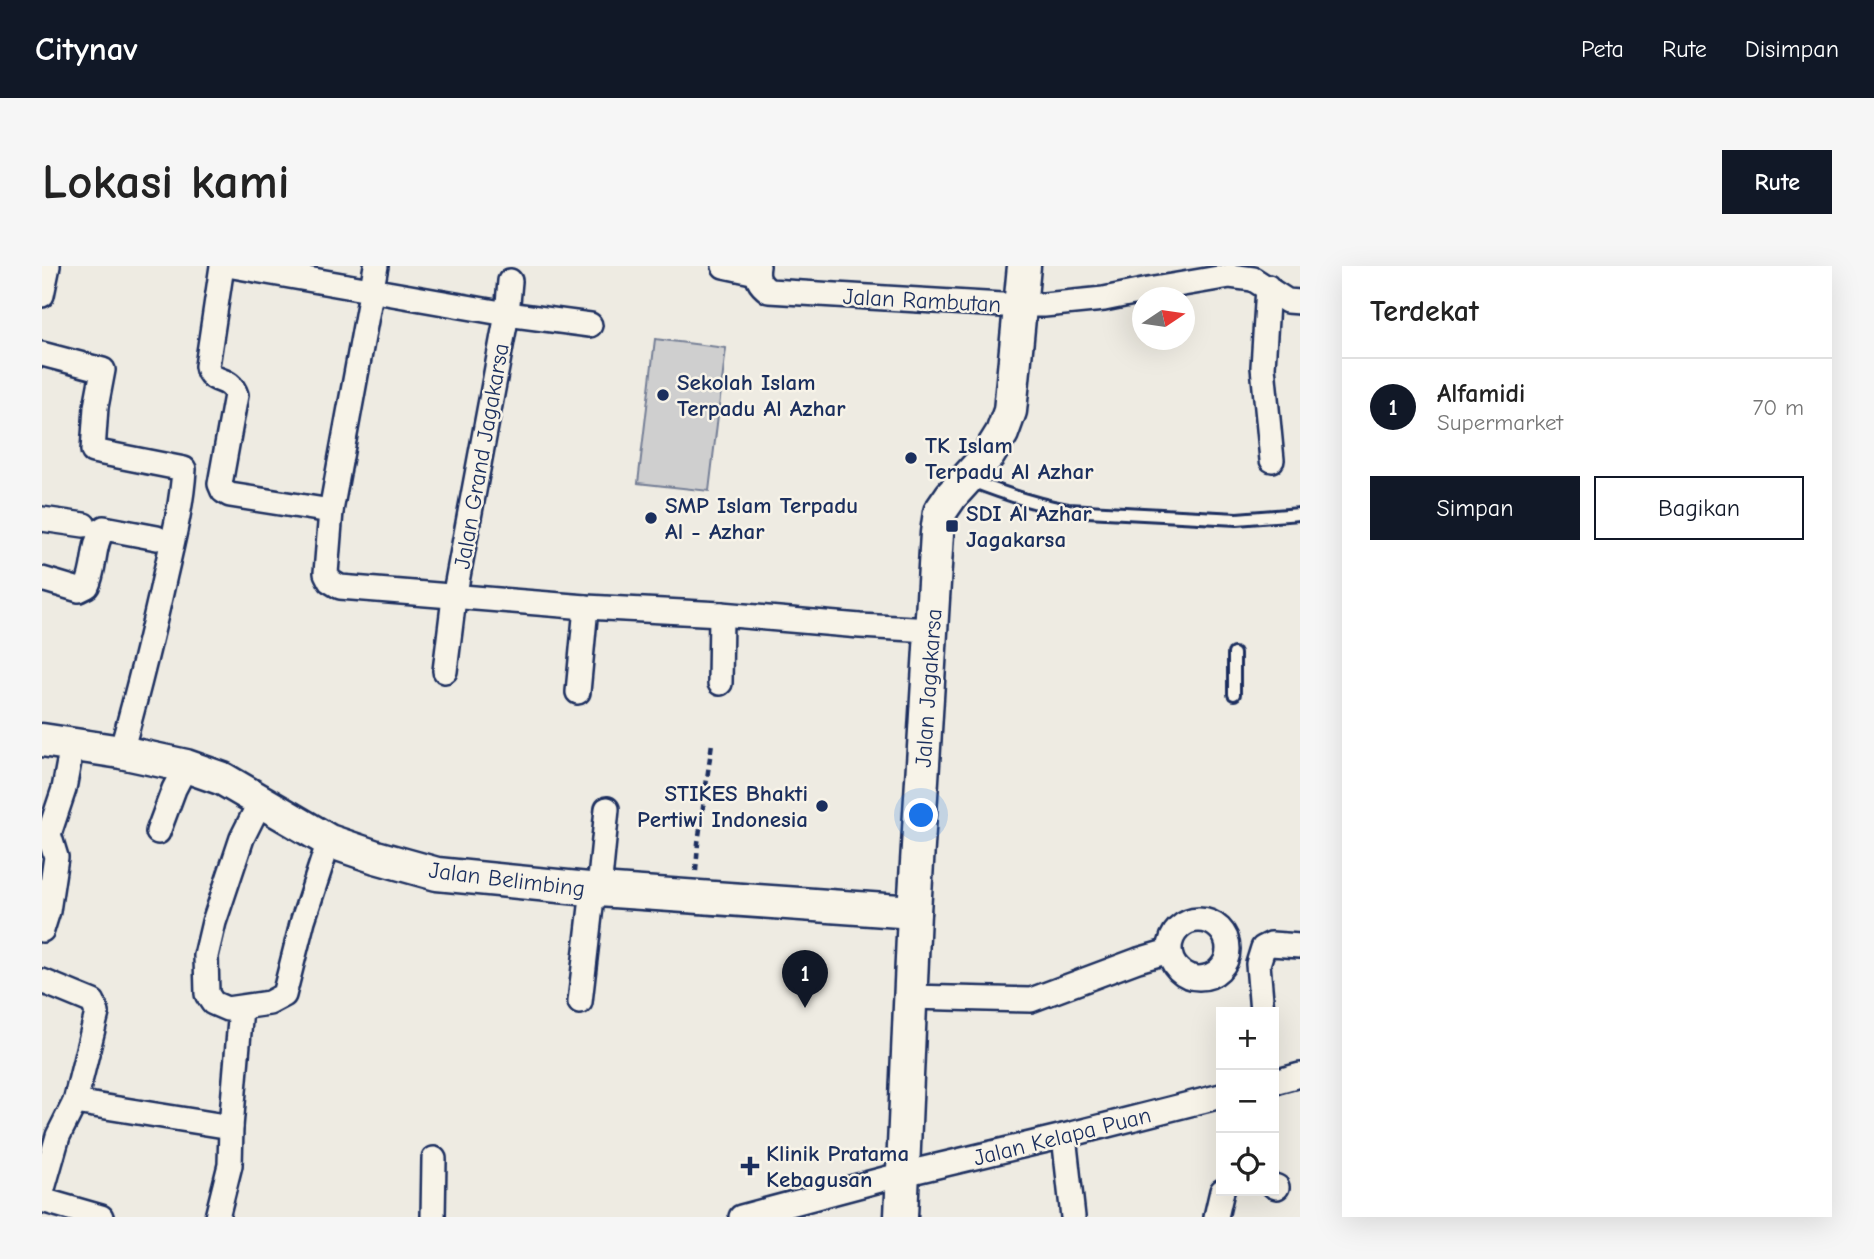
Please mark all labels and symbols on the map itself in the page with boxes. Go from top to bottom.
street label: Jalan Rambutan [842,283,1002,318]
north arrow [1132,287,1195,350]
street label: Jalan Grand Jagakarsa [448,341,515,571]
place label: Sekolah Islam Terpadu Al Azhar [677,369,846,422]
marker: Sekolah Islam Terpadu Al Azhar [655,387,671,403]
place label: TK Islam Terpadu Al Azhar [925,432,1094,485]
marker: TK Islam Terpadu Al Azhar [903,450,919,466]
place label: SMP Islam Terpadu Al - Azhar [665,492,858,545]
place label: SDI Al Azhar Jagakarsa [966,500,1093,553]
marker: SMP Islam Terpadu Al - Azhar [643,510,659,526]
marker: SDI Al Azhar Jagakarsa [944,518,960,534]
street label: Jalan Jagakarsa [909,608,948,768]
place label: STIKES Bhakti Pertiwi Indonesia [637,780,808,833]
marker: STIKES Bhakti Pertiwi Indonesia [814,798,830,814]
your location [904,798,938,832]
street label: Jalan Belimbing [427,857,587,902]
pin: 1 [782,950,828,1008]
street label: Jalan Kelapa Puan [971,1101,1154,1172]
place label: Klinik Pratama Kebagusan [766,1140,909,1193]
marker: Klinik Pratama Kebagusan [740,1156,760,1176]

